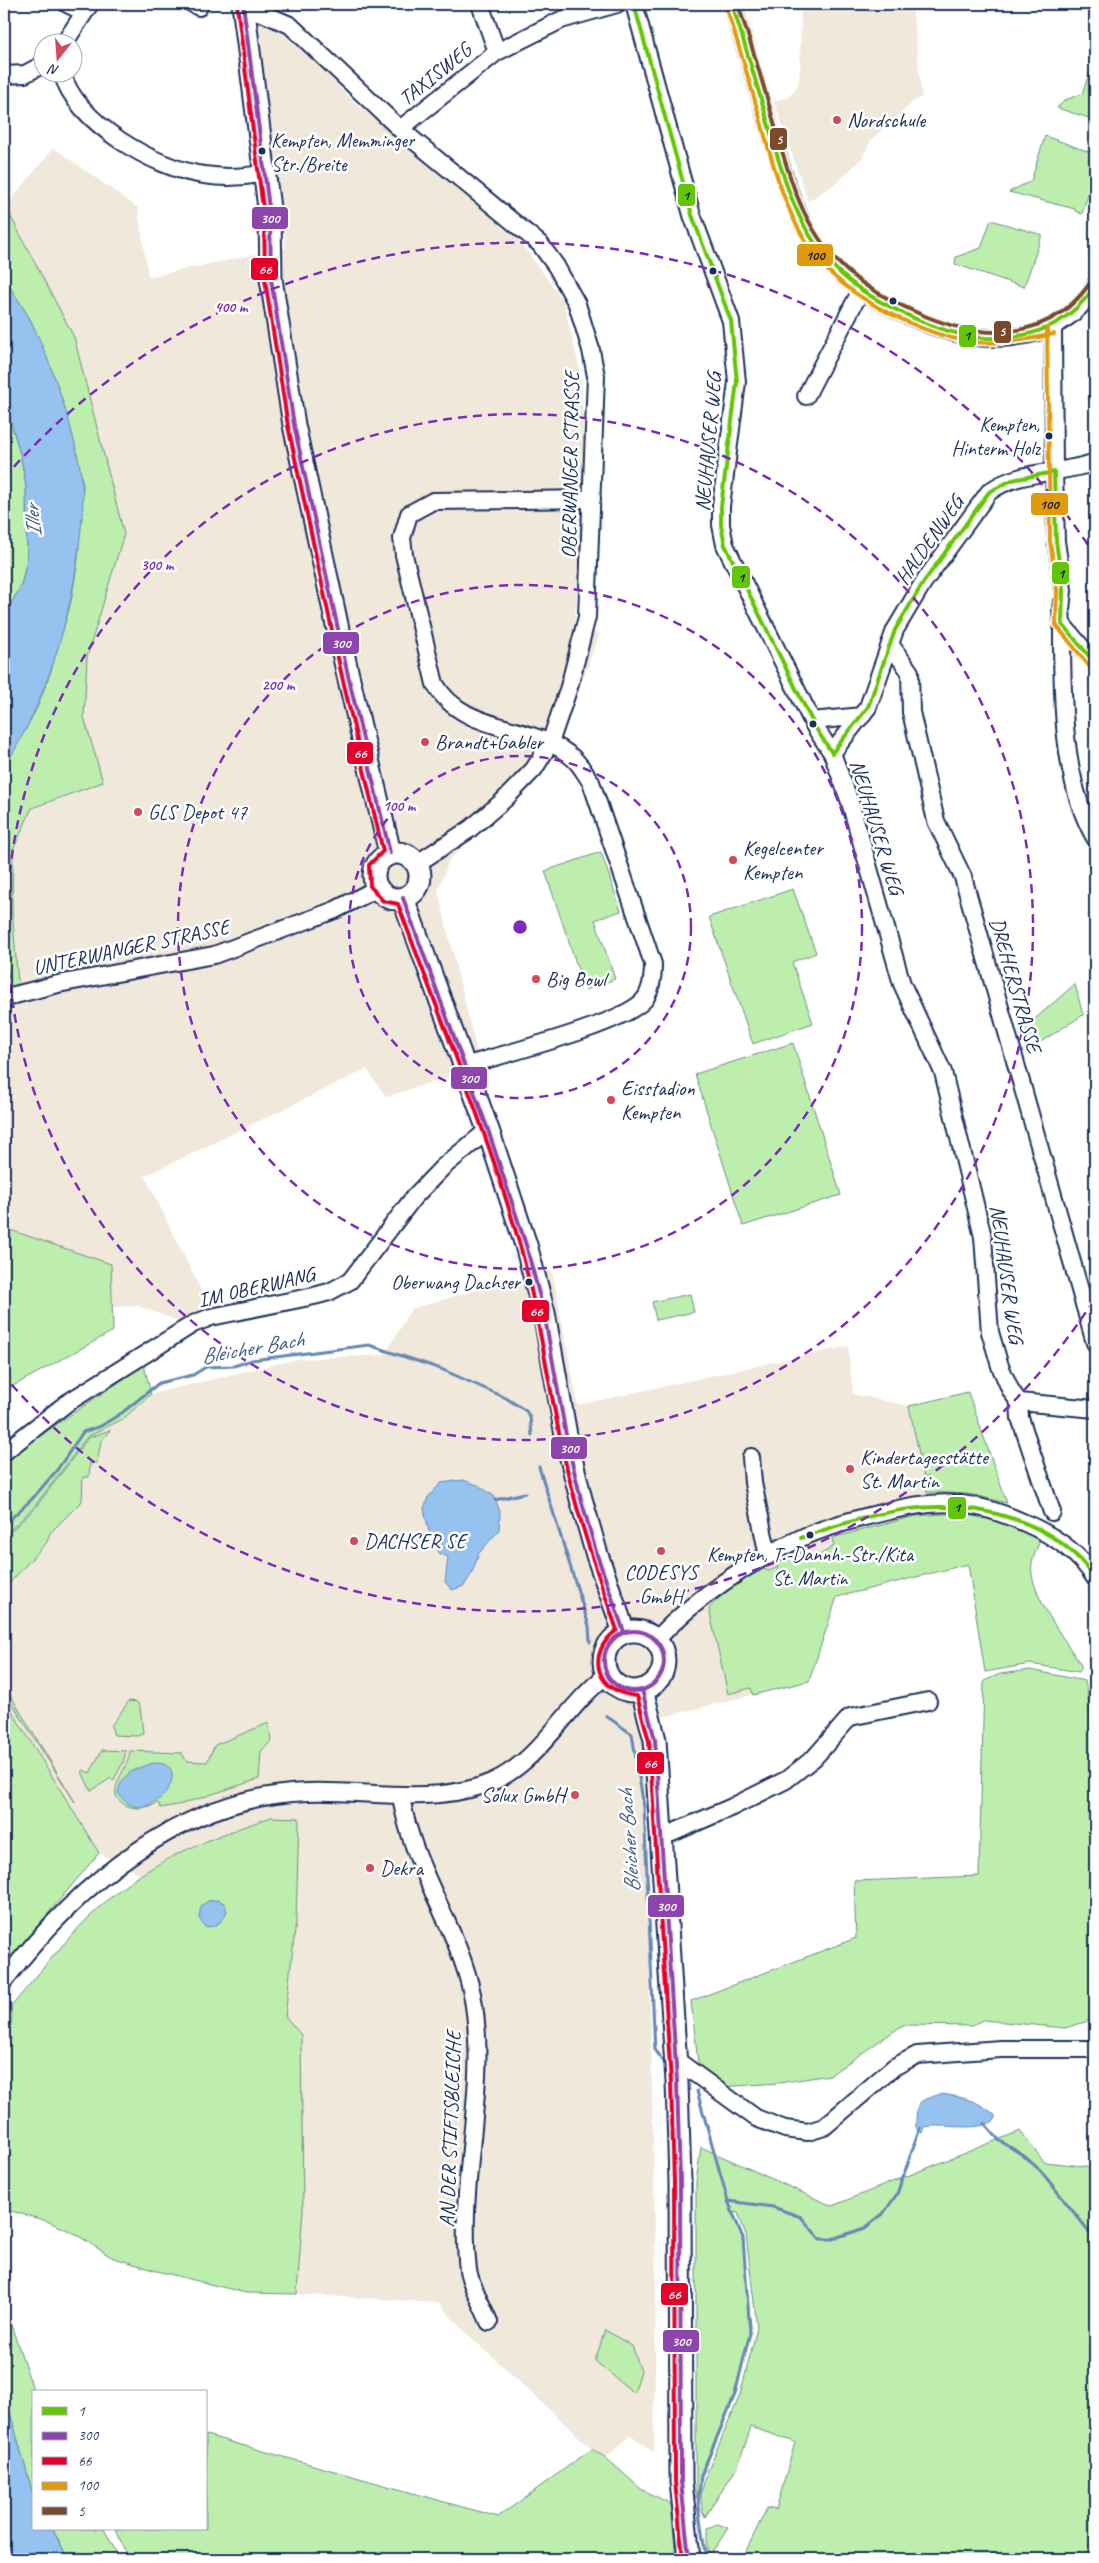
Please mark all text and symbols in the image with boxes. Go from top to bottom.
north arrow [32,32,82,82]
street label: TAXISWEG [393,35,478,111]
text: N [45,60,61,79]
place label: Nordschule [847,107,926,133]
marker: Nordschule [831,114,843,126]
line badge: 5 [769,127,788,151]
place label: Kempten, Memminger Str./Breite [271,128,416,177]
text: 5 [776,131,784,148]
marker: Kempten, Memminger Str./Breite [257,146,267,156]
line badge: 1 [677,183,696,207]
text: 1 [683,187,691,204]
line badge: 300 [251,206,289,230]
text: 300 [261,210,281,227]
line badge: 100 [796,243,834,267]
text: 100 [806,247,826,264]
line badge: 66 [250,257,279,281]
text: 66 [258,261,273,278]
unlabelled marker [708,266,718,276]
unlabelled marker [888,296,898,306]
text: 400 m [215,298,249,317]
line badge: 5 [993,320,1012,344]
text: 5 [999,323,1007,340]
line badge: 1 [958,324,977,348]
text: 1 [964,327,972,344]
street label: NEUHAUSER WEG [689,368,727,512]
street label: OBERWANGER STRASSE [555,369,585,559]
place label: Kempten, Hinterm Holz [951,412,1042,461]
marker: Kempten, Hinterm Holz [1044,431,1054,441]
street label: HALDENWEG [889,488,971,589]
line badge: 100 [1030,492,1069,516]
text: 100 [1040,496,1060,513]
water label: Iller [17,500,49,538]
text: 300 m [141,556,175,575]
line badge: 1 [1051,561,1070,585]
line badge: 1 [731,565,751,589]
text: 1 [1058,565,1066,582]
text: 1 [738,569,746,586]
line badge: 300 [322,631,360,655]
text: 300 [332,635,352,652]
text: 200 m [262,676,296,695]
unlabelled marker [808,719,818,729]
place label: Brandt+Gabler [435,729,544,755]
marker: Brandt+Gabler [419,736,431,748]
line badge: 66 [346,741,374,765]
text: 66 [353,745,368,762]
street label: NEUHAUSER WEG [844,757,911,901]
text: 100 m [383,797,417,816]
place label: GLS Depot 47 [148,799,248,825]
marker: GLS Depot 47 [132,806,144,818]
place label: Kegelcenter Kempten [743,835,824,885]
marker: Kegelcenter Kempten [727,854,739,866]
street label: UNTERWANGER STRASSE [30,913,234,981]
street label: DREHERSTRASSE [984,915,1048,1058]
centre of rings [511,918,529,936]
place label: Big Bowl [546,966,610,992]
marker: Big Bowl [530,973,542,985]
line badge: 300 [450,1066,488,1090]
text: 300 [460,1070,480,1087]
place label: Eisstadion Kempten [621,1075,695,1125]
marker: Eisstadion Kempten [605,1094,617,1106]
street label: NEUHAUSER WEG [984,1203,1030,1348]
street label: IM OBERWANG [195,1260,320,1313]
place label: Oberwang Dachser [391,1270,522,1295]
marker: Oberwang Dachser [524,1277,534,1287]
line badge: 66 [521,1299,550,1323]
text: 66 [529,1303,544,1320]
water label: Bleicher Bach [199,1325,308,1371]
line badge: 300 [550,1436,588,1460]
text: 300 [560,1440,580,1457]
place label: Kindertagesstätte St. Martin [860,1444,990,1494]
marker: Kindertagesstätte St. Martin [844,1463,856,1475]
line badge: 1 [947,1496,967,1520]
text: 1 [954,1499,962,1516]
place label: DACHSER SE [364,1528,468,1554]
marker: Kempten, T.-Dannh.-Str./Kita St. Martin [805,1530,815,1540]
marker: DACHSER SE [348,1535,360,1547]
place label: Kempten, T.-Dannh.-Str./Kita St. Martin [707,1542,915,1591]
marker: CODESYS GmbH [655,1545,667,1557]
place label: CODESYS GmbH [624,1559,700,1609]
line badge: 66 [636,1751,665,1775]
text: 66 [643,1755,658,1772]
place label: Solux GmbH [481,1782,568,1808]
water label: Bleicher Bach [611,1786,647,1894]
marker: Solux GmbH [569,1789,581,1801]
place label: Dekra [380,1855,424,1881]
marker: Dekra [364,1862,376,1874]
line badge: 300 [647,1894,685,1918]
text: 300 [657,1898,677,1915]
street label: AN DER STIFTSBLEICHE [434,2028,467,2228]
line badge: 66 [660,2282,689,2306]
text: 66 [667,2286,682,2303]
line badge: 300 [662,2329,700,2353]
text: 300 [672,2333,692,2350]
legend [32,2390,208,2530]
text: 1 [78,2402,86,2421]
text: 300 [78,2426,100,2445]
text: 66 [78,2452,93,2471]
text: 100 [78,2476,100,2495]
text: 5 [78,2502,86,2521]

